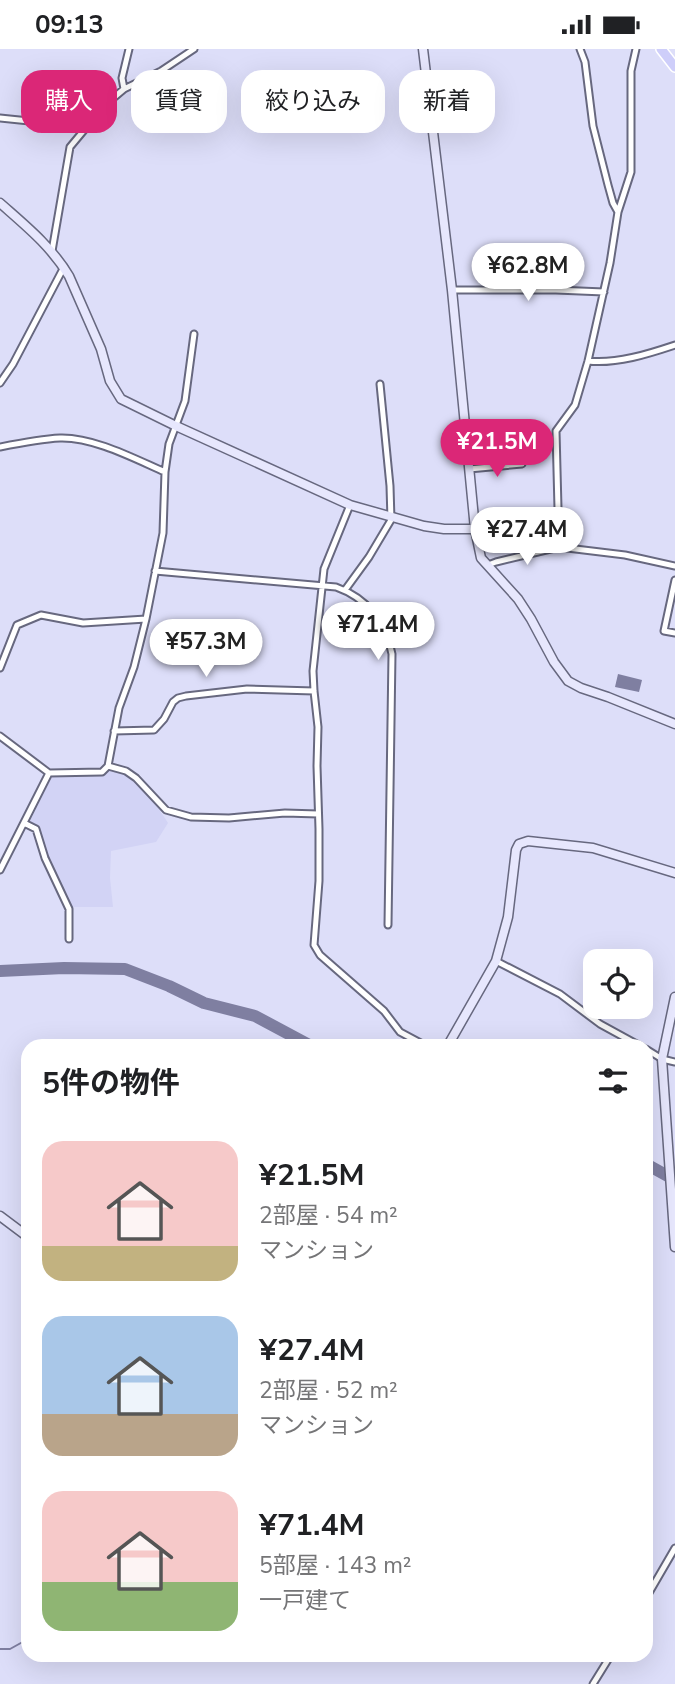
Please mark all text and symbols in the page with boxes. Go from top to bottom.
text: 09:13 [35,7,104,42]
chip: 購入 [21,70,117,133]
chip: 賃貸 [131,70,227,133]
chip: 絞り込み [241,70,385,133]
chip: 新着 [399,70,495,133]
pin: ¥62.8M [471,243,585,303]
text: ¥62.8M [488,250,568,281]
pin: ¥21.5M [440,419,554,479]
text: ¥21.5M [457,426,537,457]
pin: ¥27.4M [470,507,584,567]
text: ¥27.4M [487,514,567,545]
pin: ¥71.4M [321,603,435,662]
text: ¥71.4M [338,609,418,640]
pin: ¥57.3M [149,619,263,679]
text: ¥57.3M [166,626,246,657]
map controls [583,949,653,1019]
button: locate [583,949,653,1019]
icon: filters [594,1062,632,1100]
text: 5件の物件 [42,1063,180,1104]
text: ¥21.5M [259,1155,364,1196]
icon: home [98,1169,182,1253]
text: 2部屋 · 54 m² [259,1200,398,1231]
text: マンション [259,1235,374,1266]
text: ¥27.4M [259,1330,364,1371]
icon: home [98,1344,182,1428]
text: 2部屋 · 52 m² [259,1375,398,1406]
text: マンション [259,1410,374,1441]
text: ¥71.4M [259,1505,364,1546]
icon: home [98,1519,182,1603]
text: 5部屋 · 143 m² [259,1550,412,1581]
text: 一戸建て [259,1585,351,1616]

